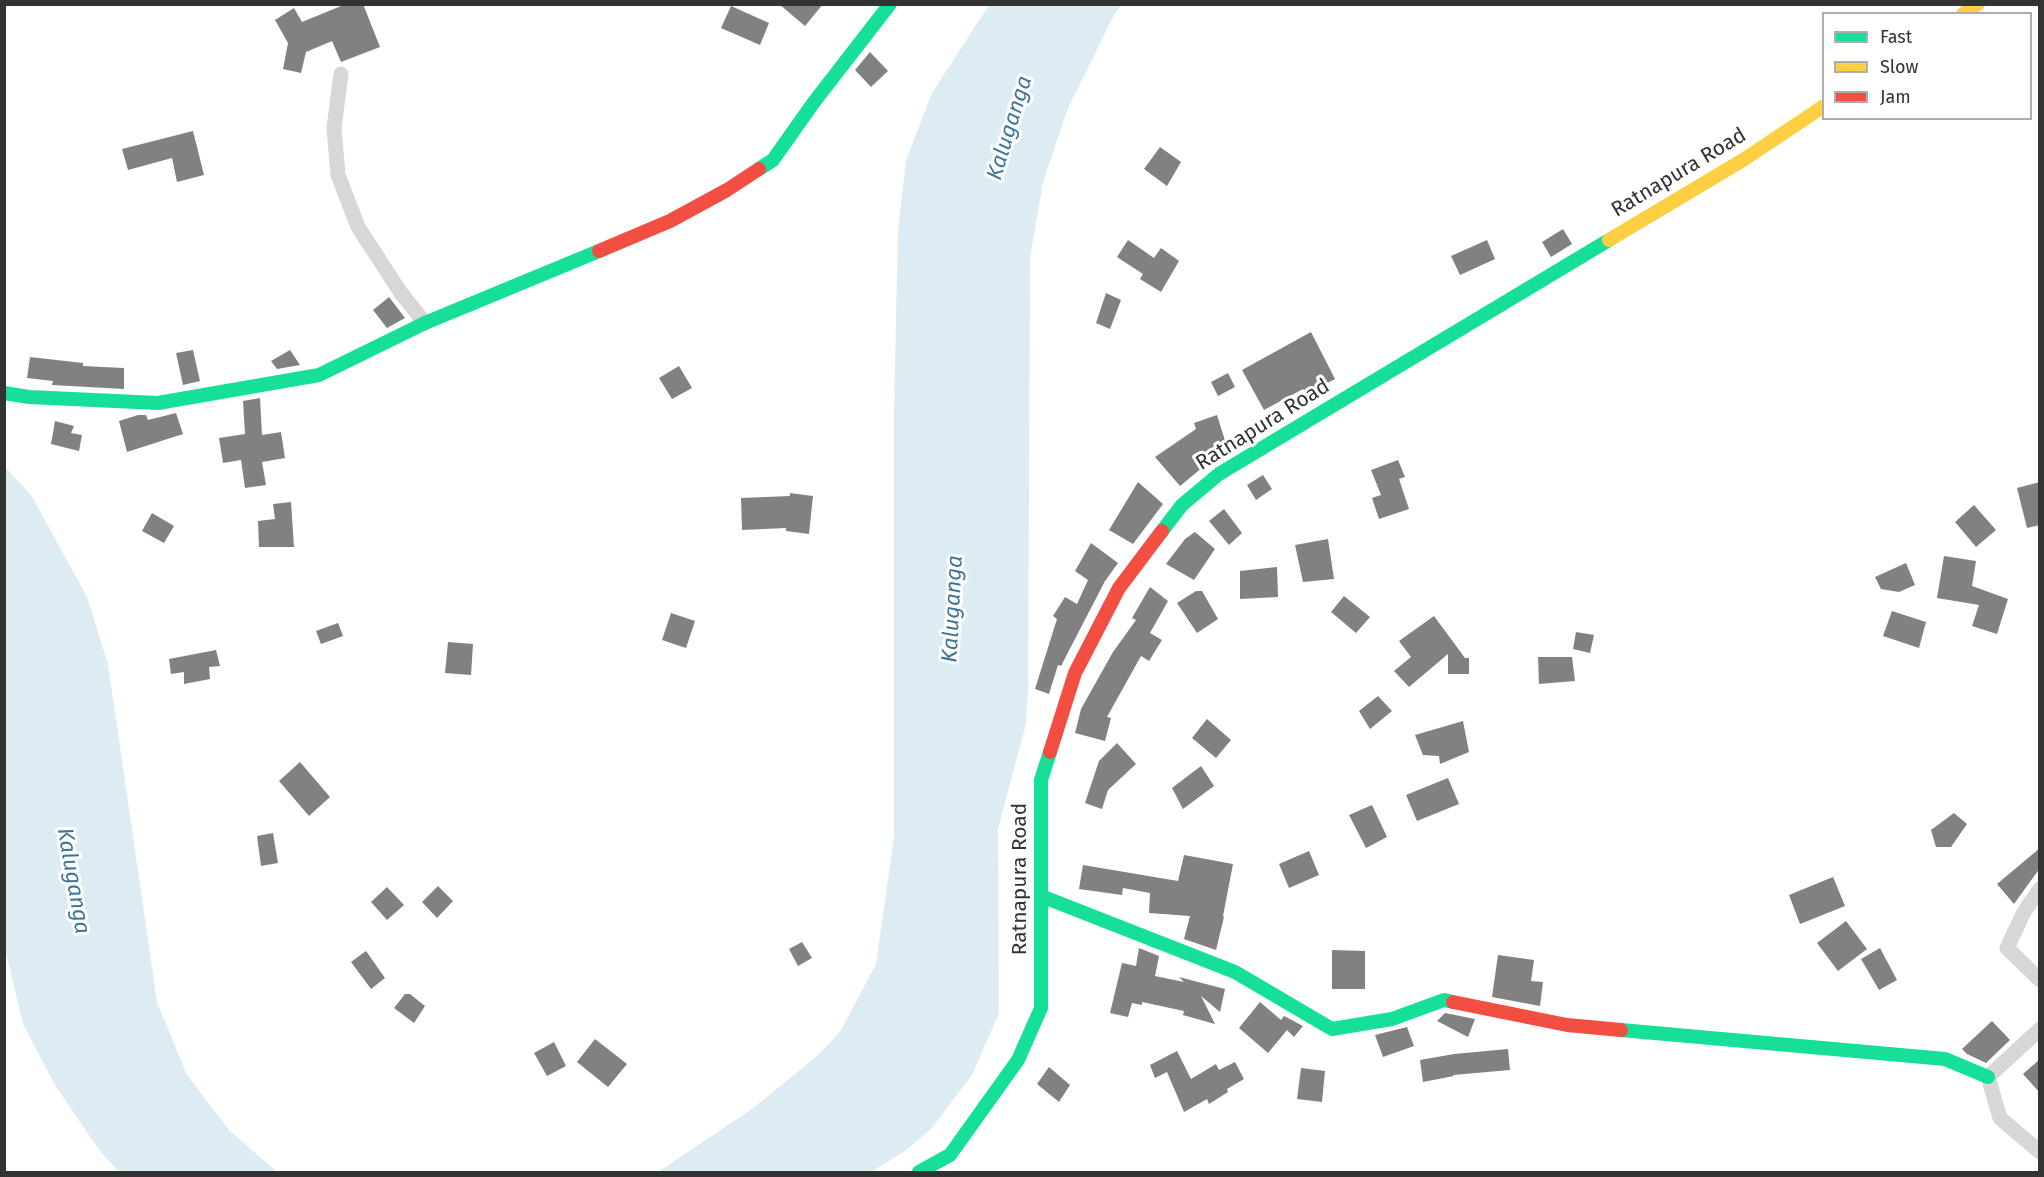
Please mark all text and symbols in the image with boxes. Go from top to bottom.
legend [1822,12,2032,120]
text: Fast [1880,26,1912,48]
text: Slow [1880,56,1918,78]
water label: Kaluganga [982,73,1038,183]
text: Jam [1880,86,1911,108]
street label: Ratnapura Road [1607,123,1751,223]
street label: Ratnapura Road [1192,374,1334,476]
water label: Kaluganga [937,555,969,663]
street label: Ratnapura Road [1007,803,1033,955]
water label: Kaluganga [51,826,95,936]

